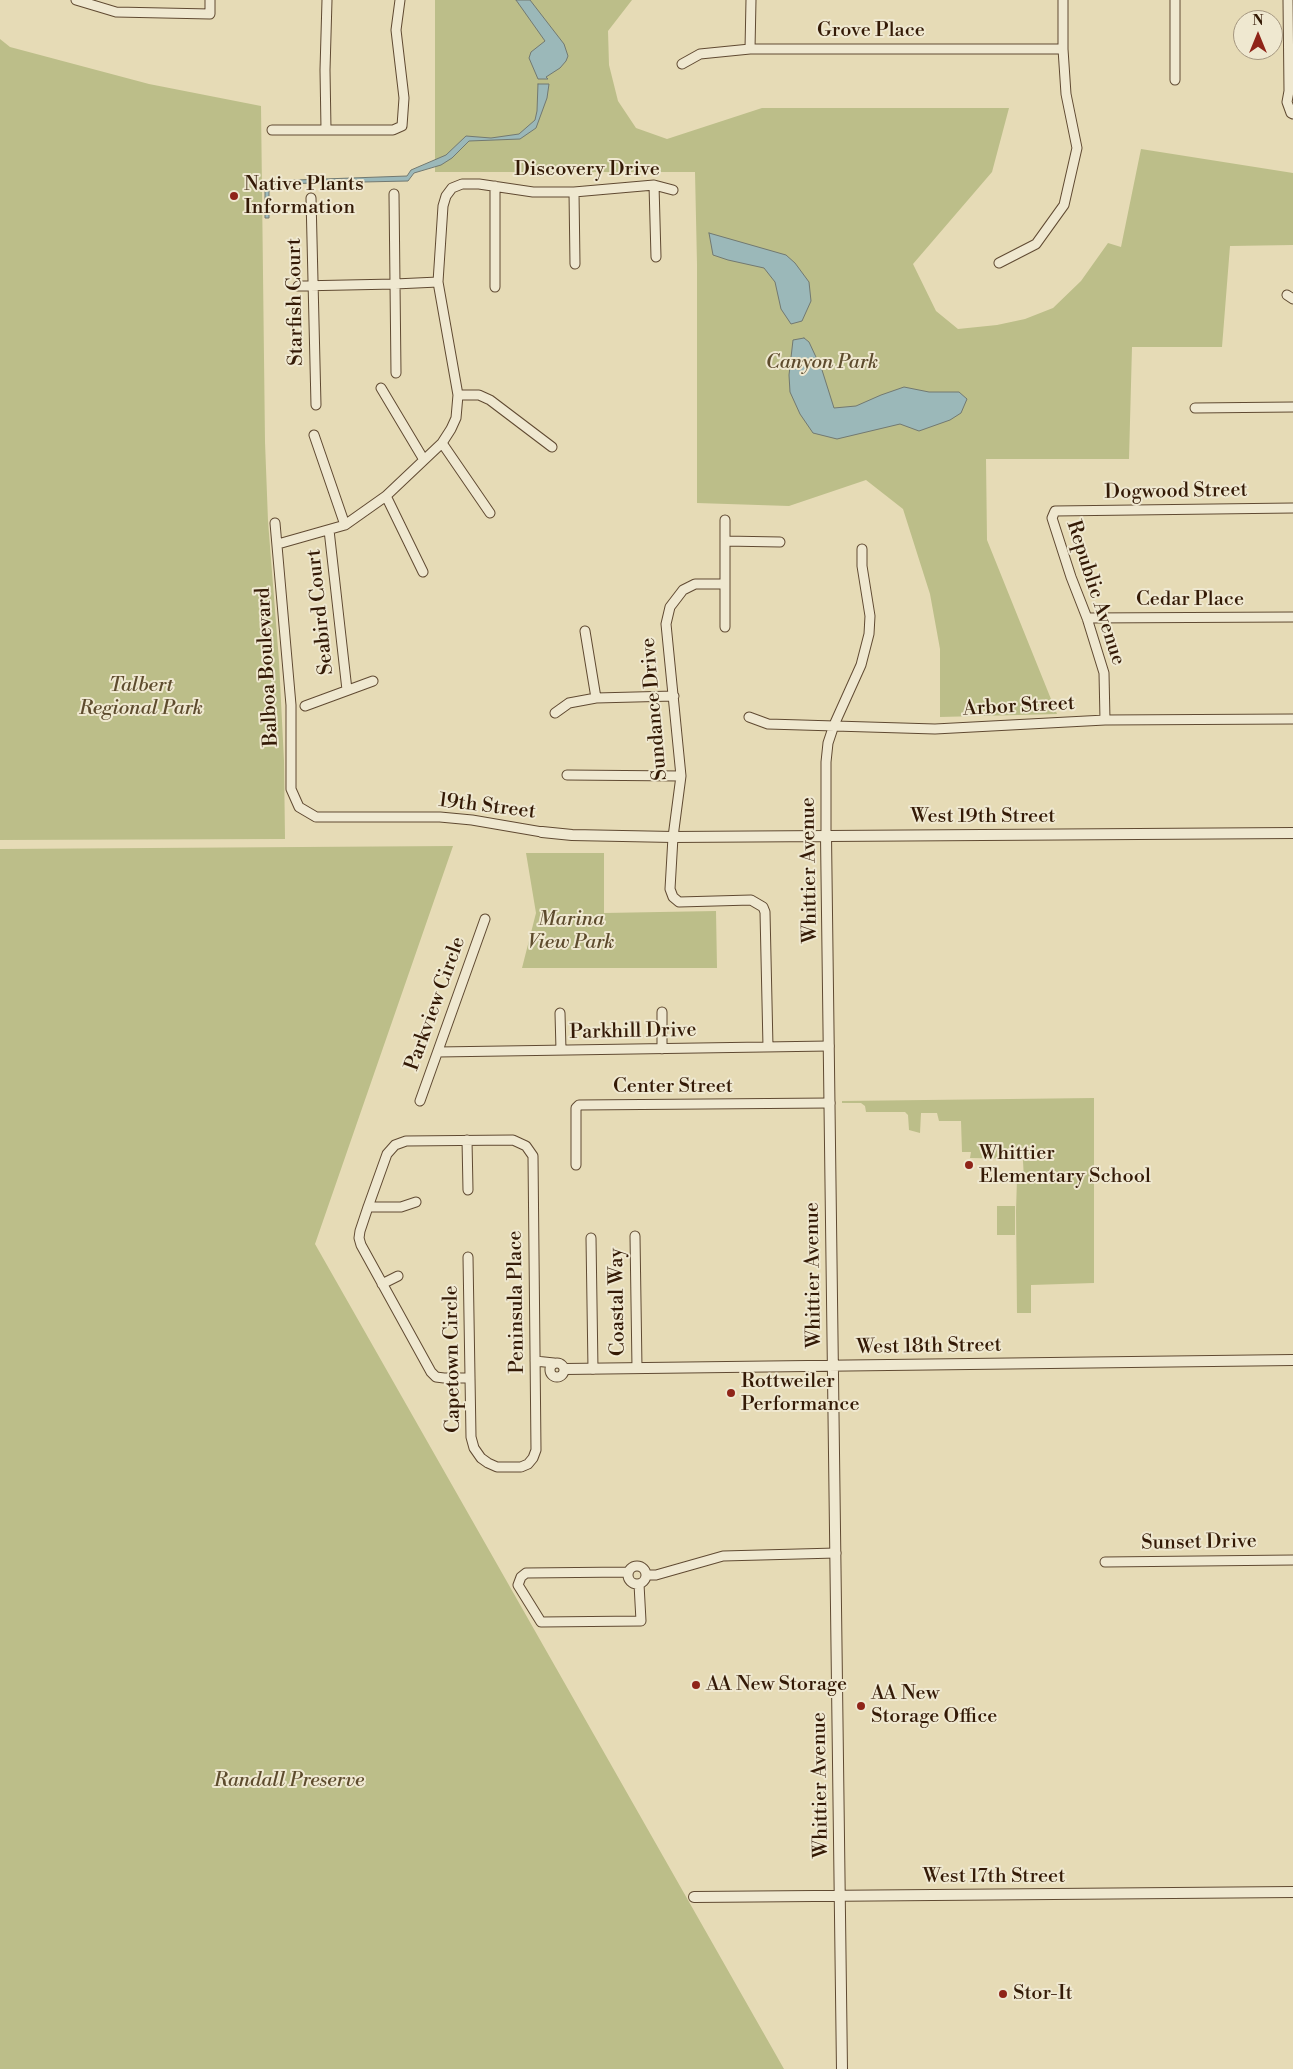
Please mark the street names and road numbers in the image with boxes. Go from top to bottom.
street label: Grove Place [817,19,925,43]
street label: Discovery Drive [514,158,660,182]
street label: Starfish Court [283,238,309,366]
street label: Dogwood Street [1104,479,1248,505]
street label: Republic Avenue [1060,518,1130,668]
street label: Seabird Court [302,548,340,676]
street label: Balboa Boulevard [252,587,284,747]
street label: Cedar Place [1136,588,1244,612]
street label: Sundance Drive [637,637,673,781]
street label: Arbor Street [962,692,1076,722]
street label: 19th Street [437,789,537,825]
street label: Whittier Avenue [797,797,823,943]
street label: West 19th Street [911,805,1055,829]
street label: Parkview Circle [401,934,471,1074]
street label: Parkhill Drive [569,1019,697,1045]
street label: Center Street [613,1075,733,1099]
street label: Whittier Avenue [801,1202,827,1348]
street label: Peninsula Place [504,1230,530,1374]
street label: Coastal Way [605,1248,631,1356]
street label: Capetown Circle [440,1285,466,1433]
street label: West 18th Street [856,1334,1002,1360]
street label: Sunset Drive [1141,1530,1257,1556]
street label: Whittier Avenue [808,1712,834,1858]
street label: West 17th Street [923,1865,1065,1889]

